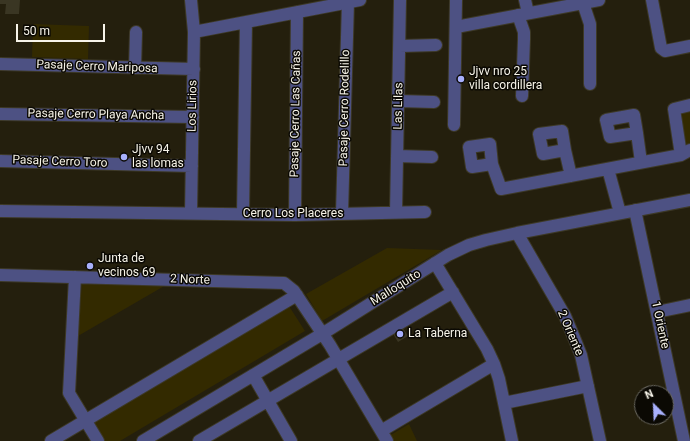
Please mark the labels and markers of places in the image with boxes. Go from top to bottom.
place label: Jjvv nro 25 villa cordillera [469,65,542,93]
marker: Jjvv nro 25 villa cordillera [456,74,466,84]
place label: Jjvv 94 las lomas [132,143,184,171]
marker: Jjvv 94 las lomas [119,152,129,162]
place label: Junta de vecinos 69 [98,252,155,280]
marker: Junta de vecinos 69 [85,261,95,271]
place label: La Taberna [408,327,467,341]
marker: La Taberna [395,329,405,339]

